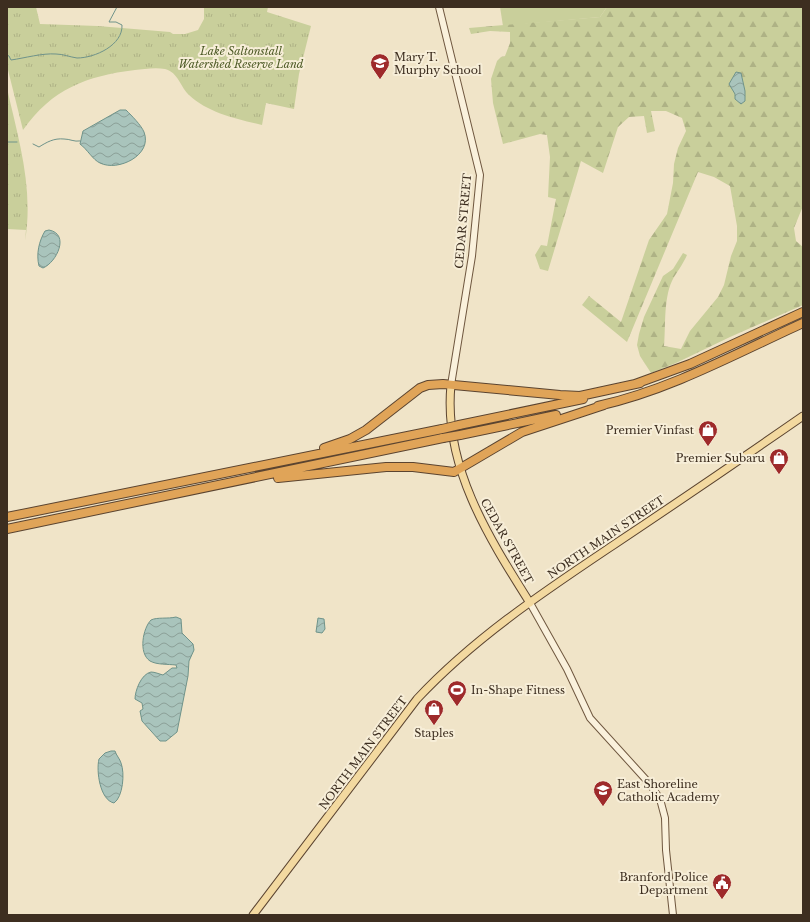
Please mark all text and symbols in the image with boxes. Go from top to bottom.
park label: Lake Saltonstall Watershed Reserve Land [179,44,304,71]
place label: Mary T. Murphy School [394,50,482,77]
school or university icon: Mary T. Murphy School [369,52,391,80]
street label: CEDAR STREET [452,173,474,269]
shop icon: Premier Vinfast [697,419,719,447]
place label: Premier Vinfast [606,423,695,437]
shop icon: Premier Subaru [768,447,790,475]
place label: Premier Subaru [676,451,766,465]
street label: NORTH MAIN STREET [545,493,667,581]
street label: CEDAR STREET [478,496,536,586]
sports icon: In-Shape Fitness [446,679,468,707]
place label: In-Shape Fitness [471,683,565,697]
street label: NORTH MAIN STREET [316,694,410,812]
shop icon: Staples [423,698,445,726]
place label: Staples [414,726,454,740]
place label: East Shoreline Catholic Academy [617,777,719,804]
school or university icon: East Shoreline Catholic Academy [592,779,614,807]
place label: Branford Police Department [619,870,709,897]
public building icon: Branford Police Department [711,872,733,900]

